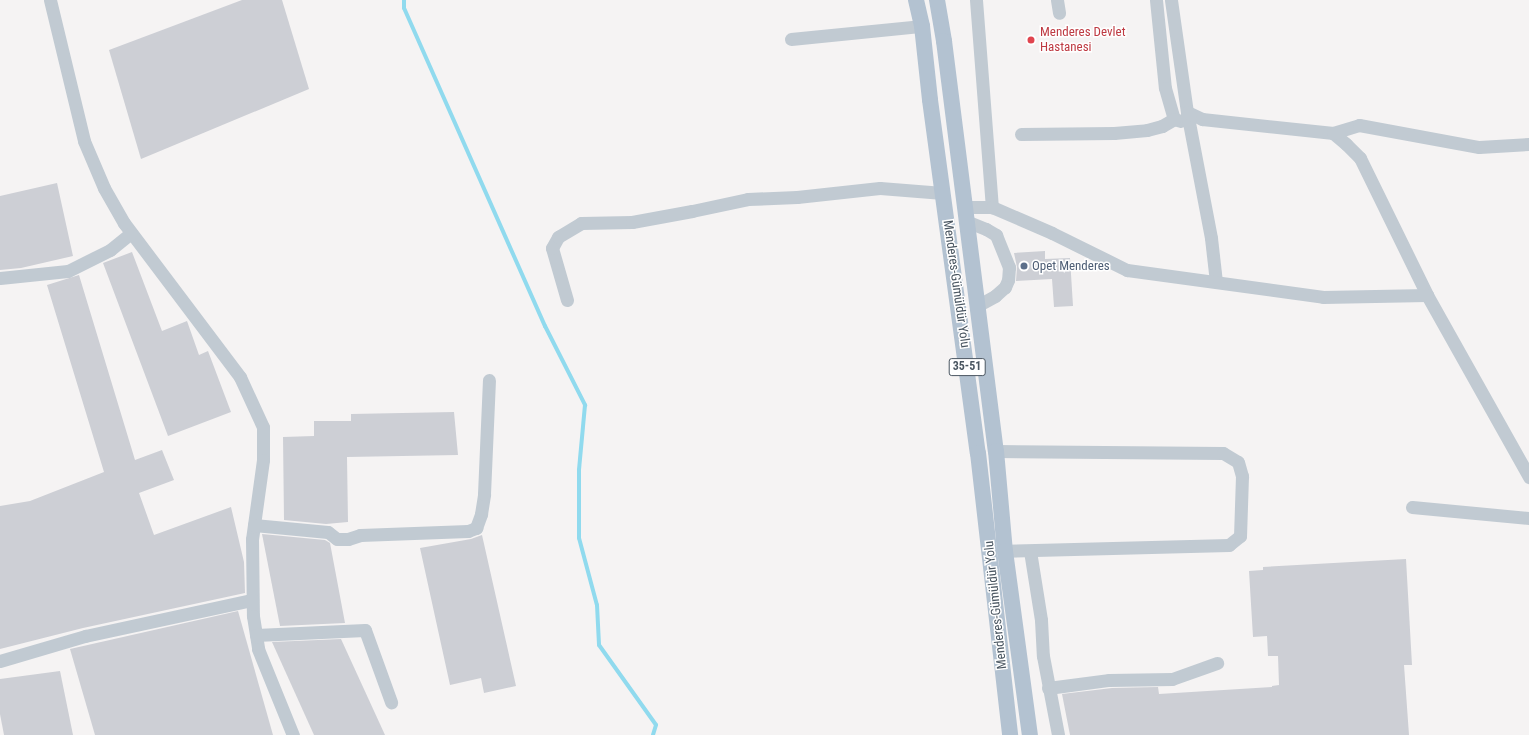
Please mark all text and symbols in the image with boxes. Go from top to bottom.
place label: Menderes Devlet Hastanesi [1040,25,1126,56]
marker: Menderes Devlet Hastanesi [1025,34,1037,46]
street label: Menderes-Gümüldür Yolu [939,219,973,349]
place label: Opet Menderes [1032,258,1110,274]
marker: Opet Menderes [1019,261,1029,271]
road number: 35-51 [948,357,986,377]
street label: Menderes-Gümüldür Yolu [982,540,1010,670]

